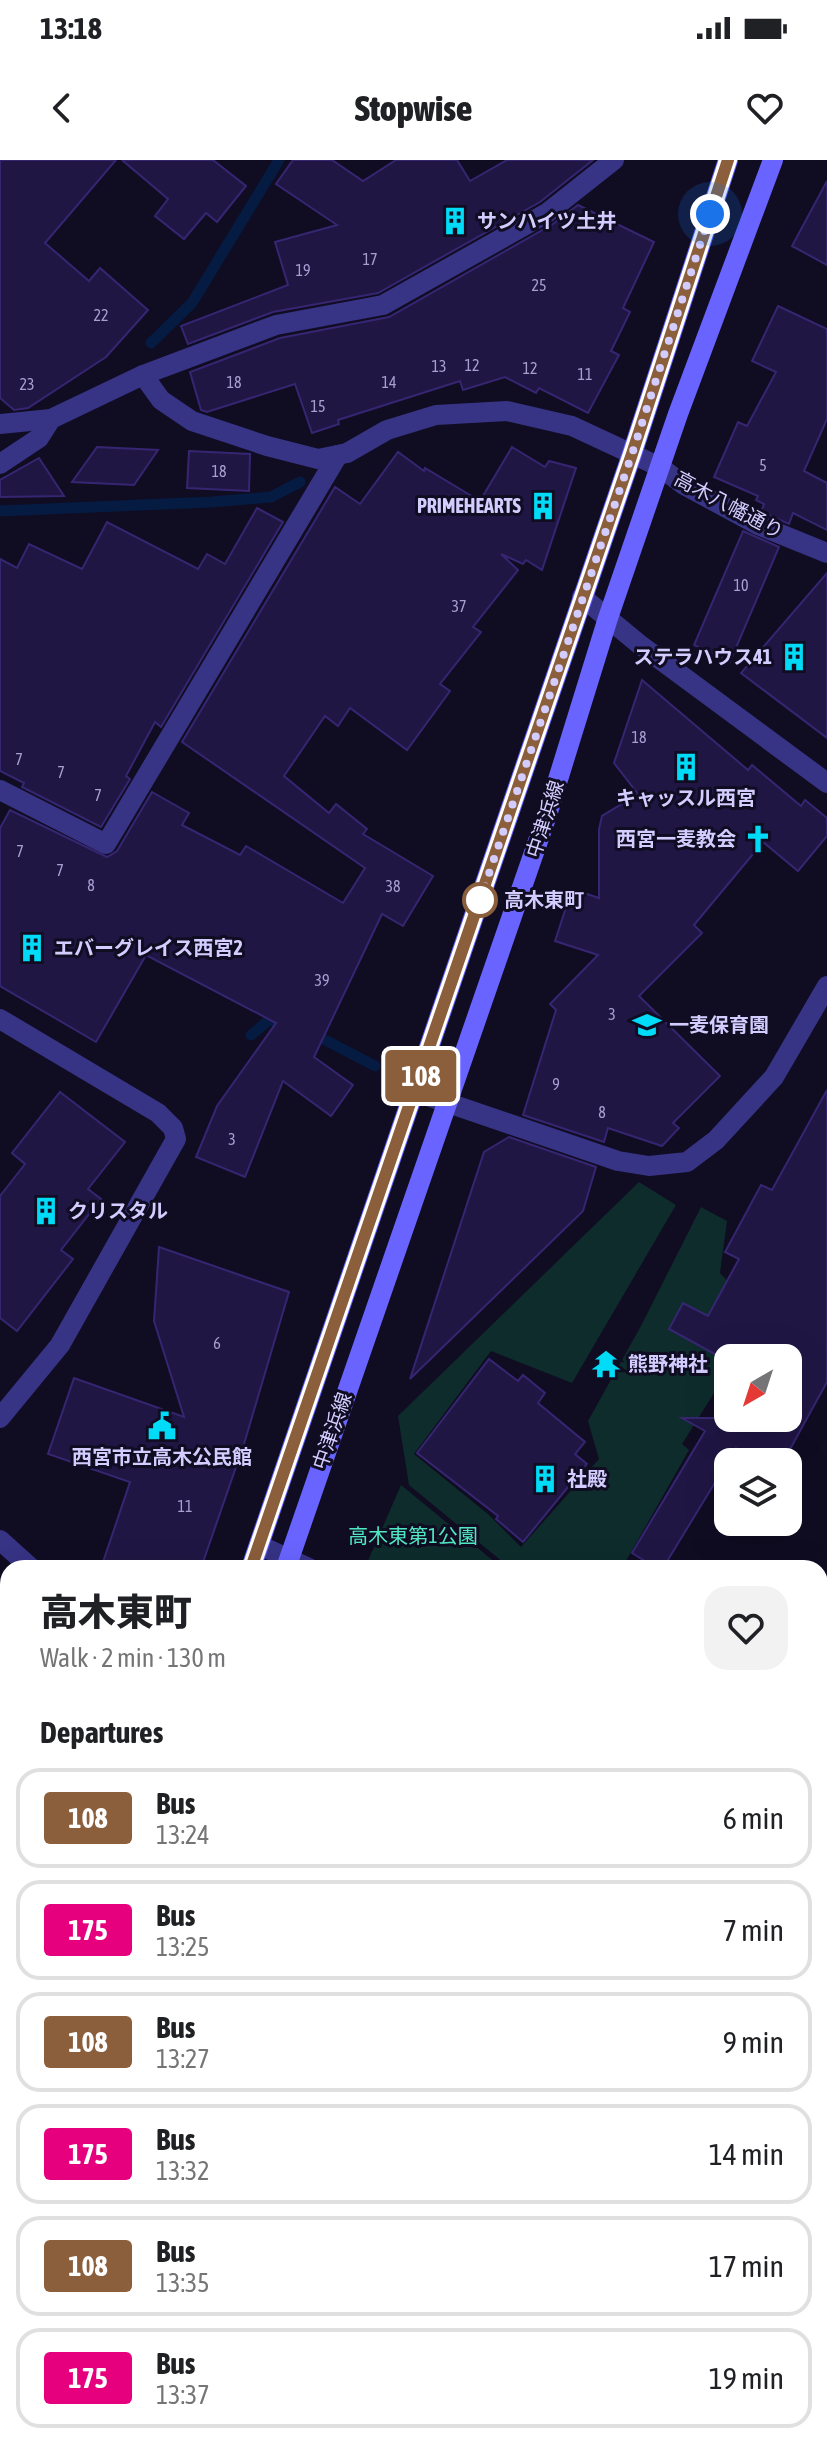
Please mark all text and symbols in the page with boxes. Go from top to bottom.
text: 13:18 [40,11,102,45]
icon: back [40,86,84,130]
icon: heart [743,86,787,130]
text: Stopwise [355,87,472,129]
your location [690,194,730,234]
building icon: サンハイツ土井 [440,206,470,236]
place label: サンハイツ土井 [477,209,617,232]
house number: 17 [362,250,378,268]
house number: 19 [295,261,311,279]
house number: 25 [531,276,547,294]
house number: 22 [93,306,109,324]
house number: 12 [464,356,480,374]
house number: 13 [431,357,447,375]
house number: 12 [522,359,538,377]
house number: 11 [577,365,593,383]
house number: 18 [226,373,242,391]
house number: 14 [381,373,397,391]
house number: 23 [19,375,35,393]
house number: 15 [310,397,326,415]
house number: 5 [759,456,767,474]
house number: 18 [211,462,227,480]
street label: 高木八幡通り [671,466,788,543]
building icon: PRIMEHEARTS [528,491,558,521]
place label: PRIMEHEARTS [417,494,522,517]
house number: 10 [733,576,749,594]
house number: 37 [451,597,467,615]
building icon: ステラハウス41 [779,642,809,672]
place label: ステラハウス41 [633,645,772,668]
house number: 18 [631,728,647,746]
house number: 7 [15,750,23,768]
building icon: キャッスル西宮 [671,752,701,782]
house number: 7 [57,763,65,781]
street label: 中津浜線 [521,777,568,860]
house number: 7 [94,786,102,804]
place label: キャッスル西宮 [616,786,756,809]
church icon: 西宮一麦教会 [743,824,773,854]
place label: 西宮一麦教会 [616,827,736,850]
house number: 7 [16,842,24,860]
house number: 7 [56,861,64,879]
house number: 8 [87,876,95,894]
house number: 38 [385,877,401,895]
marker: 高木東町 [463,883,497,917]
place label: 高木東町 [504,888,584,911]
building icon: エバーグレイス西宮2 [17,933,47,963]
place label: エバーグレイス西宮2 [54,936,243,959]
house number: 39 [314,971,330,989]
house number: 3 [608,1005,616,1023]
school or university icon: 一麦保育園 [632,1010,662,1040]
place label: 一麦保育園 [669,1013,769,1036]
line badge: 108 [375,1050,467,1102]
text: 108 [401,1060,441,1092]
house number: 9 [552,1075,560,1093]
house number: 8 [598,1103,606,1121]
house number: 3 [228,1130,236,1148]
building icon: クリスタル [31,1196,61,1226]
place label: クリスタル [68,1199,168,1222]
house number: 6 [213,1334,221,1352]
north arrow [714,1344,802,1432]
map controls [714,1344,802,1536]
temple icon: 熊野神社 [591,1349,621,1379]
place label: 熊野神社 [628,1352,708,1375]
street label: 中津浜線 [308,1389,355,1472]
public building icon: 西宮市立高木公民館 [147,1411,177,1441]
place label: 西宮市立高木公民館 [72,1445,252,1468]
button: layers [714,1448,802,1536]
building icon: 社殿 [530,1464,560,1494]
place label: 社殿 [567,1467,607,1490]
house number: 11 [177,1497,193,1515]
park label: 高木東第1公園 [348,1524,478,1547]
button: heart [704,1586,788,1670]
text: 高木東町 [40,1591,192,1634]
text: Walk · 2 min · 130 m [40,1643,226,1673]
text: Departures [40,1715,163,1749]
text: Bus [156,1786,195,1820]
text: 6 min [723,1801,784,1835]
text: 108 [68,1802,108,1834]
text: 13:24 [156,1820,210,1850]
text: Bus [156,1898,195,1932]
text: 7 min [723,1913,784,1947]
text: 175 [68,1914,108,1946]
text: 13:25 [156,1932,210,1962]
text: Bus [156,2010,195,2044]
text: 9 min [723,2025,784,2059]
text: 108 [68,2026,108,2058]
text: 13:27 [156,2044,210,2074]
text: Bus [156,2122,195,2156]
text: 14 min [709,2137,784,2171]
text: 175 [68,2138,108,2170]
text: 13:32 [156,2156,210,2186]
text: Bus [156,2234,195,2268]
text: 17 min [709,2249,784,2283]
text: 108 [68,2250,108,2282]
text: 13:35 [156,2268,210,2298]
text: Bus [156,2346,195,2380]
text: 19 min [709,2361,784,2395]
text: 175 [68,2362,108,2394]
text: 13:37 [156,2380,210,2410]

